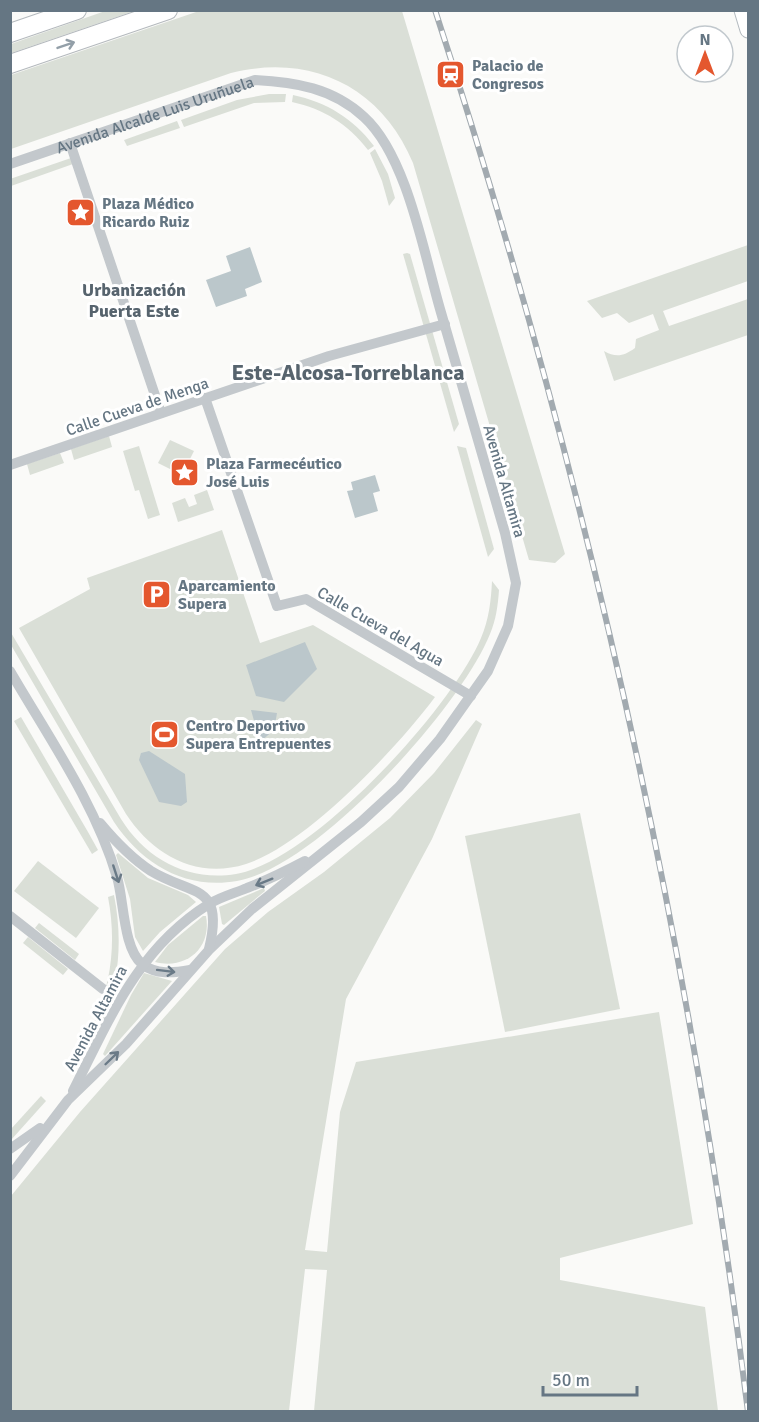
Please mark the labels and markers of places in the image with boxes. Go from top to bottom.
place label: Palacio de Congresos [472,56,544,94]
station icon: Palacio de Congresos [435,58,467,90]
place label: Plaza Médico Ricardo Ruiz [102,194,194,232]
place icon: Plaza Médico Ricardo Ruiz [65,196,97,228]
place label: Plaza Farmecéutico José Luis [206,454,342,492]
place icon: Plaza Farmecéutico José Luis [169,456,201,488]
place label: Aparcamiento Supera [178,576,276,614]
parking icon: Aparcamiento Supera [141,578,173,610]
place label: Centro Deportivo Supera Entrepuentes [186,716,331,754]
sports icon: Centro Deportivo Supera Entrepuentes [149,718,181,750]

